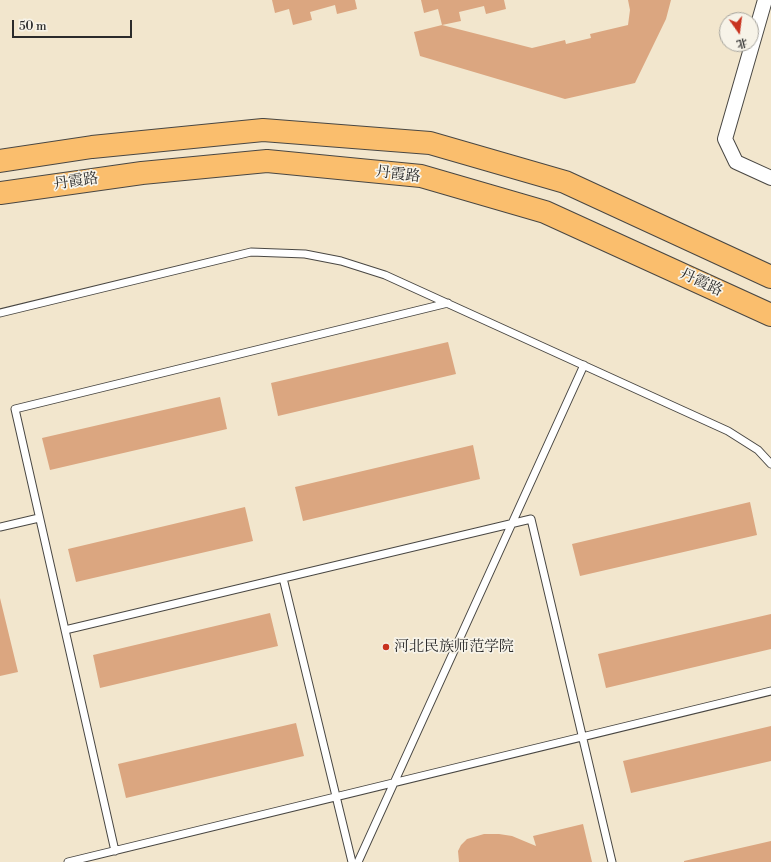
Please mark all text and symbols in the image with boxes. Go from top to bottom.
scale bar [14,12,134,38]
north arrow [719,12,759,52]
text: 50 m [19,19,47,34]
text: 北 [735,35,749,51]
street label: 丹霞路 [375,163,421,187]
street label: 丹霞路 [52,170,100,194]
street label: 丹霞路 [677,265,725,301]
place label: 河北民族师范学院 [394,638,514,656]
marker: 河北民族师范学院 [381,642,391,652]

